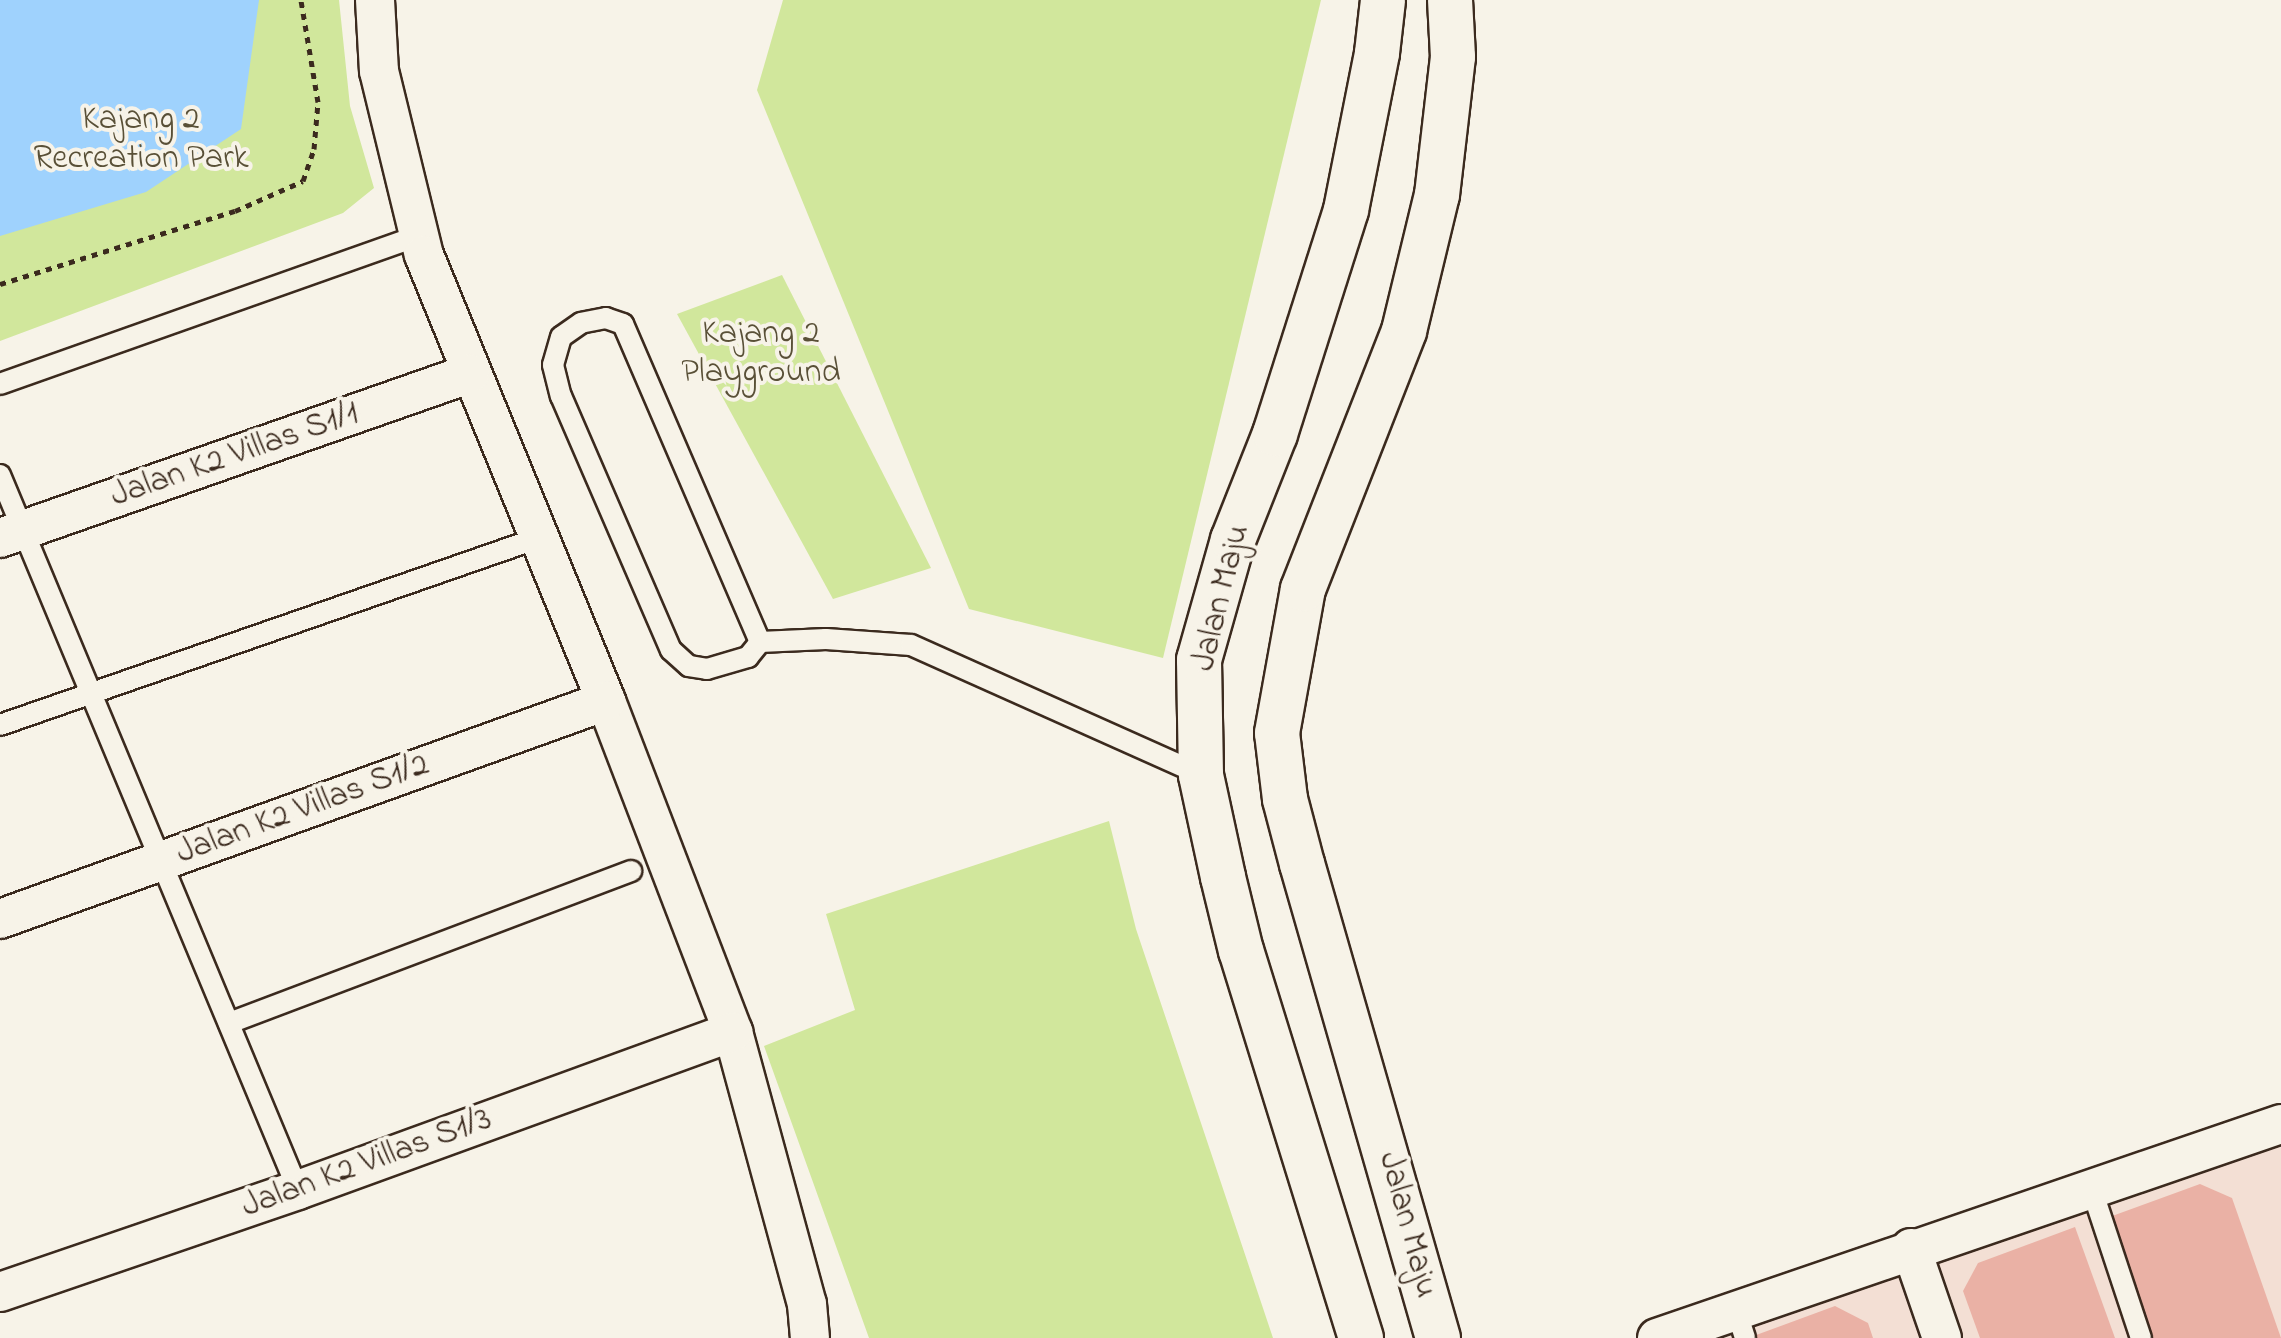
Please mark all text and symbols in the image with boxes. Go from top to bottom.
park label: Kajang 2 Recreation Park [33,100,249,180]
park label: Kajang 2 Playground [681,314,841,394]
street label: Jalan K2 Villas S1/1 [106,394,364,518]
street label: Jalan Maju [1184,521,1260,675]
street label: Jalan K2 Villas S1/2 [171,745,435,875]
street label: Jalan K2 Villas S1/3 [237,1100,497,1228]
street label: Jalan Maju [1368,1148,1446,1302]

